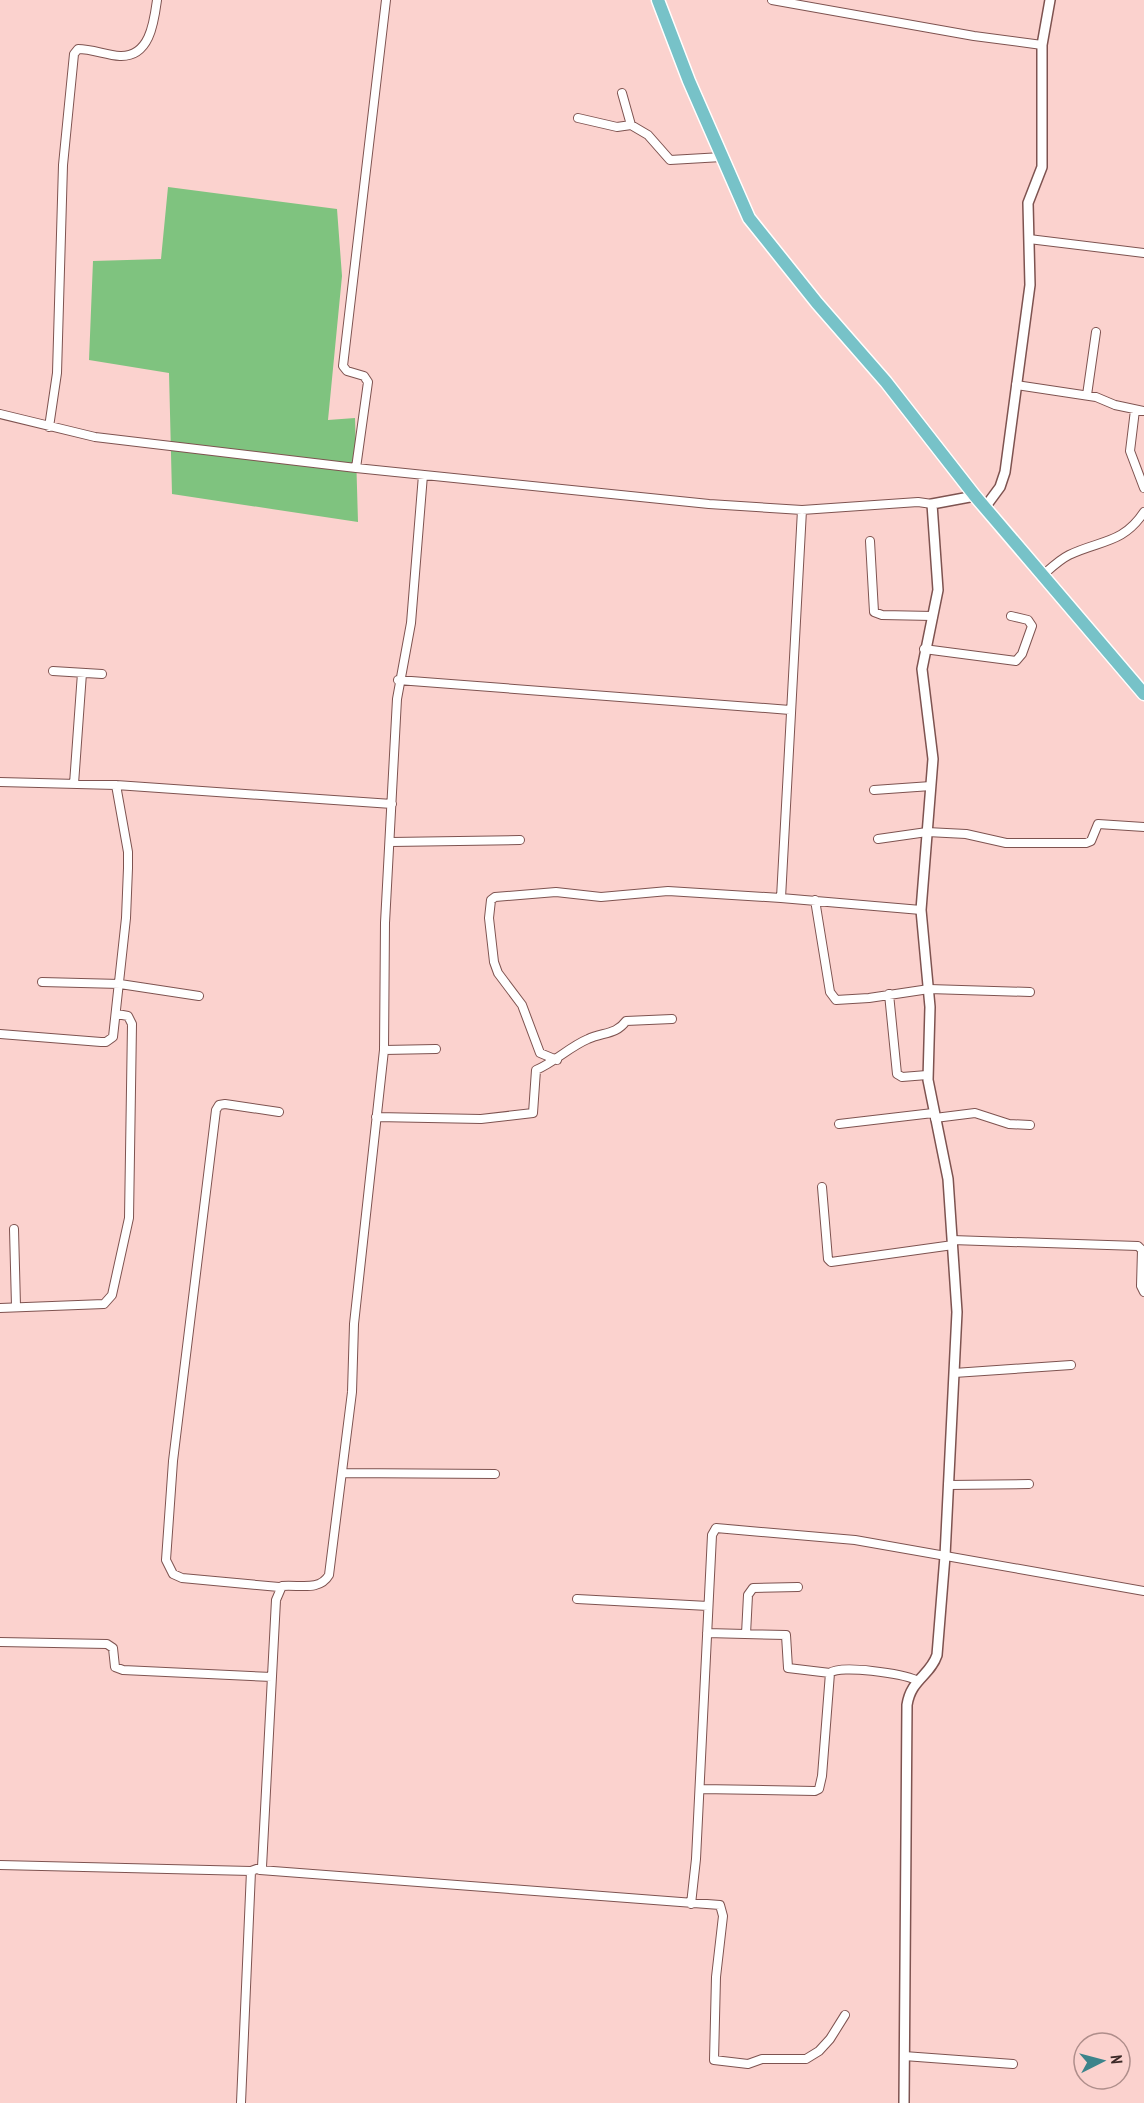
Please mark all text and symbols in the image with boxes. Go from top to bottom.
north arrow [1072,2031,1132,2091]
text: N [1107,2054,1127,2065]

